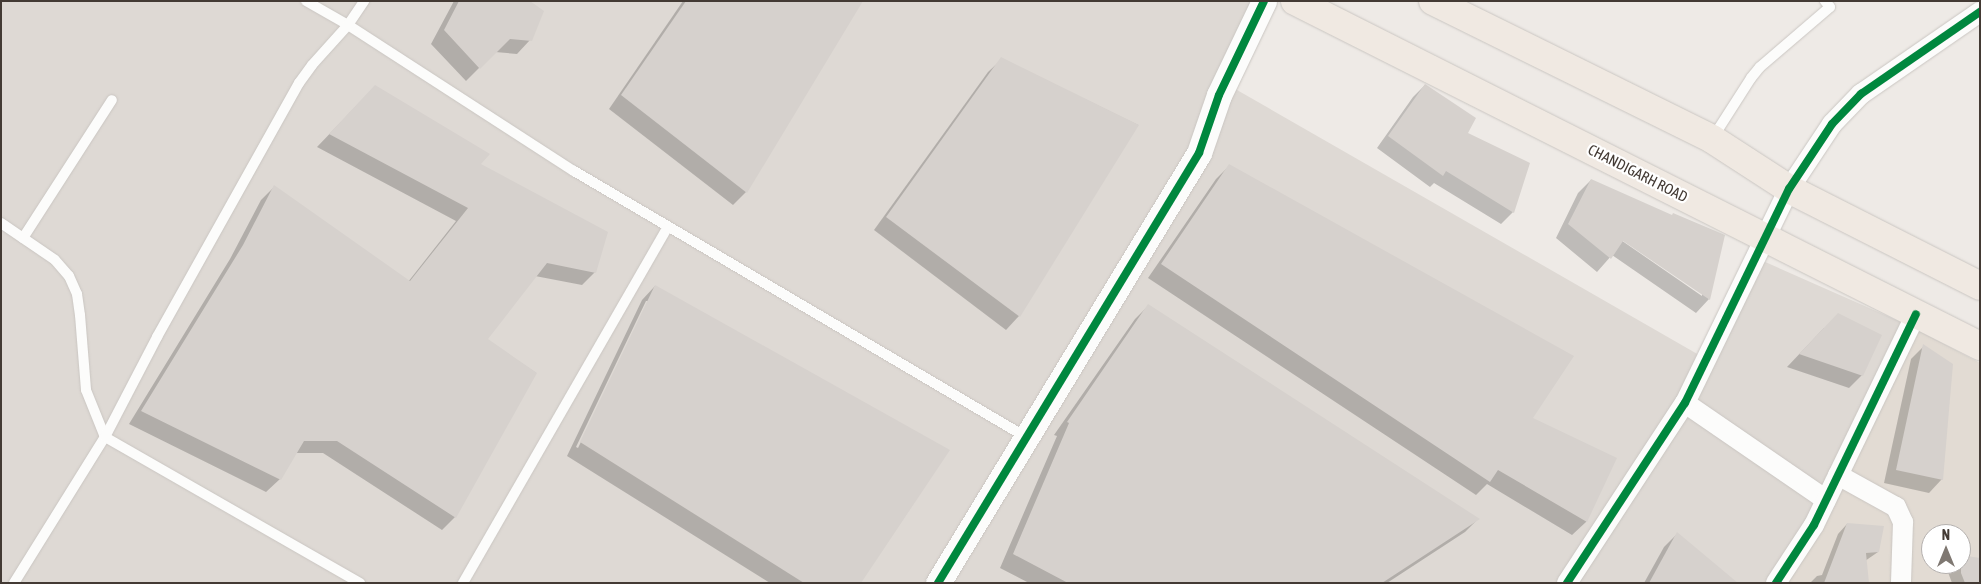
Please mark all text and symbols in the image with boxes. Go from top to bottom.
street label: CHANDIGARH ROAD [1585,140,1691,206]
north arrow [1921,524,1971,574]
text: N [1942,527,1950,543]

